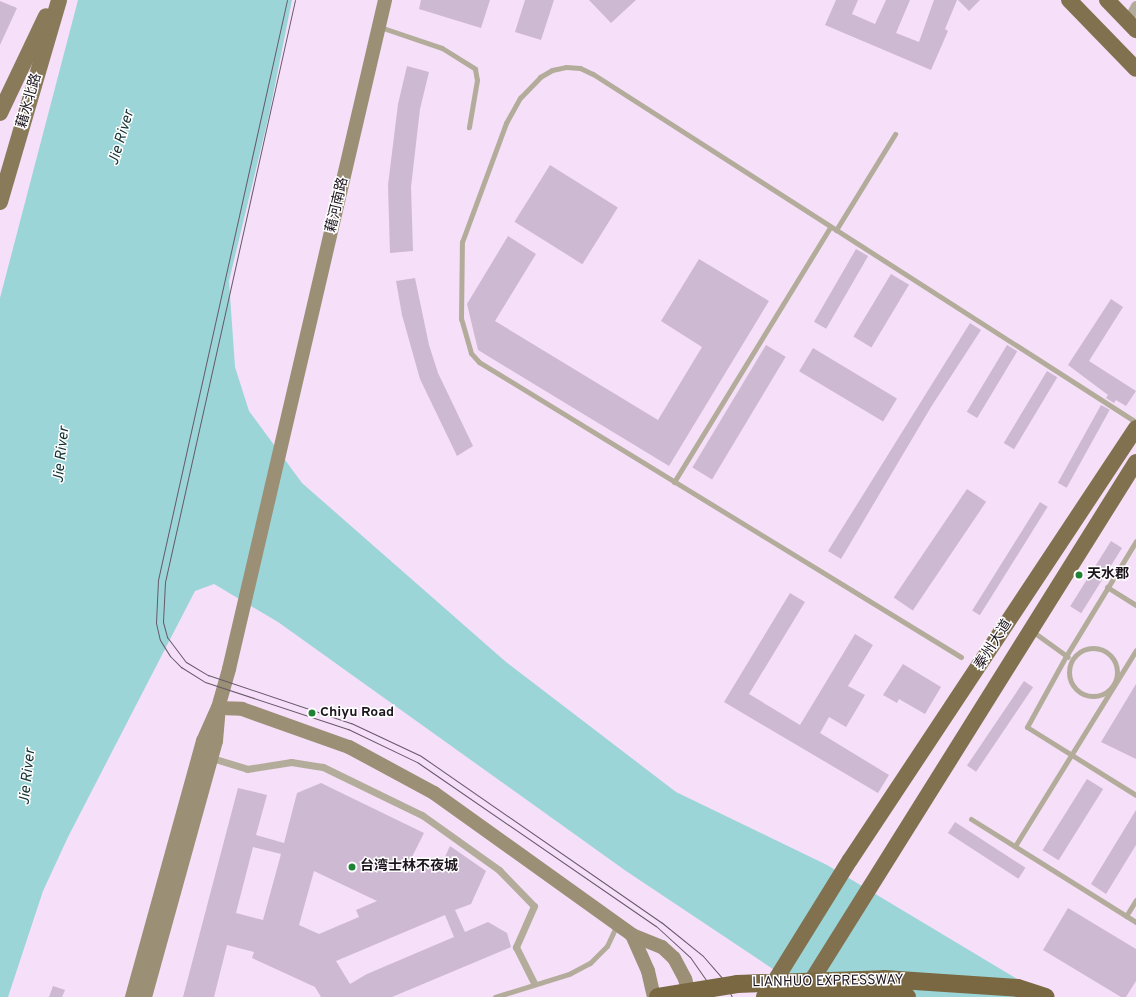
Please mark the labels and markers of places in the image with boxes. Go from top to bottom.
place label: 天水郡 [1087,567,1129,583]
marker: 天水郡 [1074,570,1084,580]
place label: Chiyu Road [320,705,394,721]
marker: Chiyu Road [307,708,317,718]
place label: 台湾士林不夜城 [360,859,458,875]
marker: 台湾士林不夜城 [347,862,357,872]

